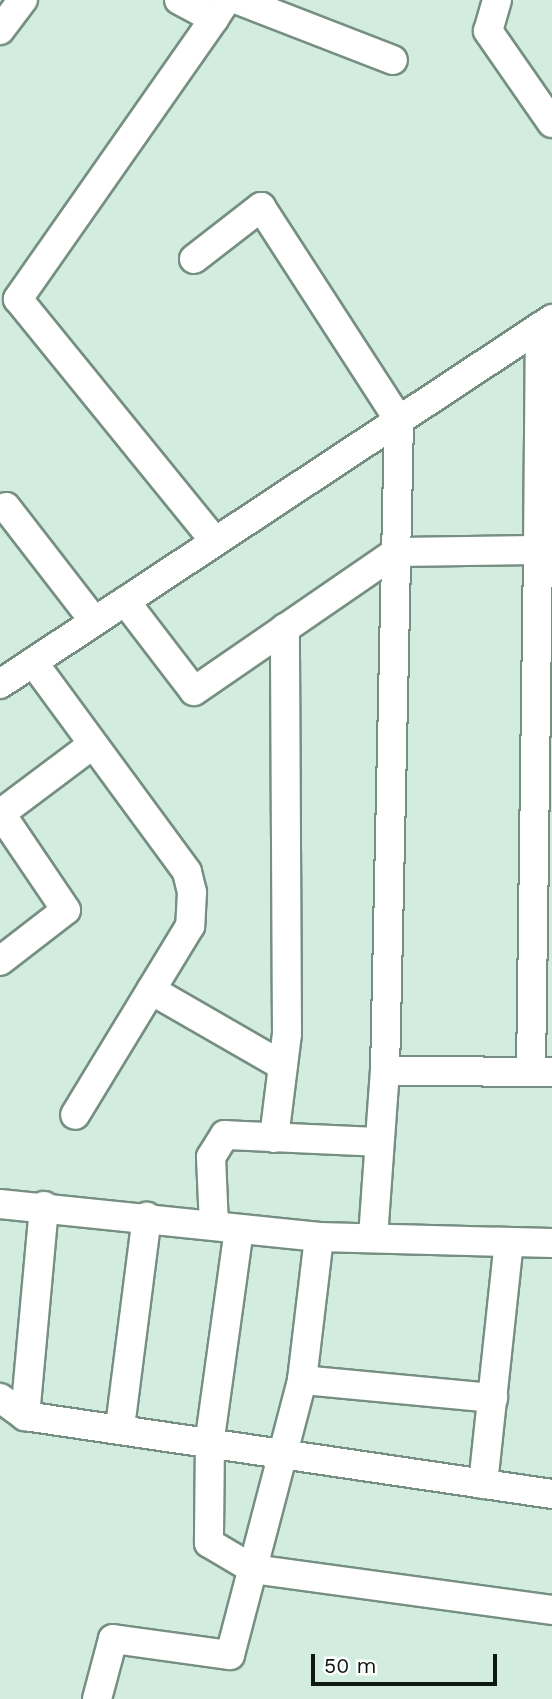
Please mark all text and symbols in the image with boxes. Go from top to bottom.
scale bar [314,1640,500,1684]
text: 50 m [324,1653,376,1678]

